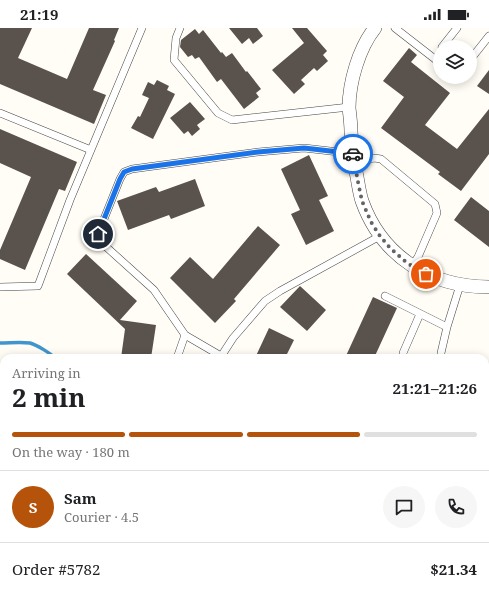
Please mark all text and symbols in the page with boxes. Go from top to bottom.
text: 21:19 [20,4,58,24]
map controls [433,40,477,84]
button: layers [433,40,477,84]
courier [333,134,373,174]
icon: car [342,143,364,165]
pin [81,217,115,251]
icon: home [87,223,109,245]
pin [409,257,443,291]
icon: bag [415,263,437,285]
text: Arriving in [12,364,81,382]
text: 21:21–21:26 [393,378,477,398]
text: 2 min [12,379,86,415]
text: On the way · 180 m [12,443,130,461]
button: chat [383,486,425,528]
button: phone [435,486,477,528]
text: Sam [64,488,96,508]
text: S [29,497,37,517]
text: Courier · 4.5 [64,508,139,526]
text: Order #5782 [12,559,100,579]
text: $21.34 [430,559,477,579]

